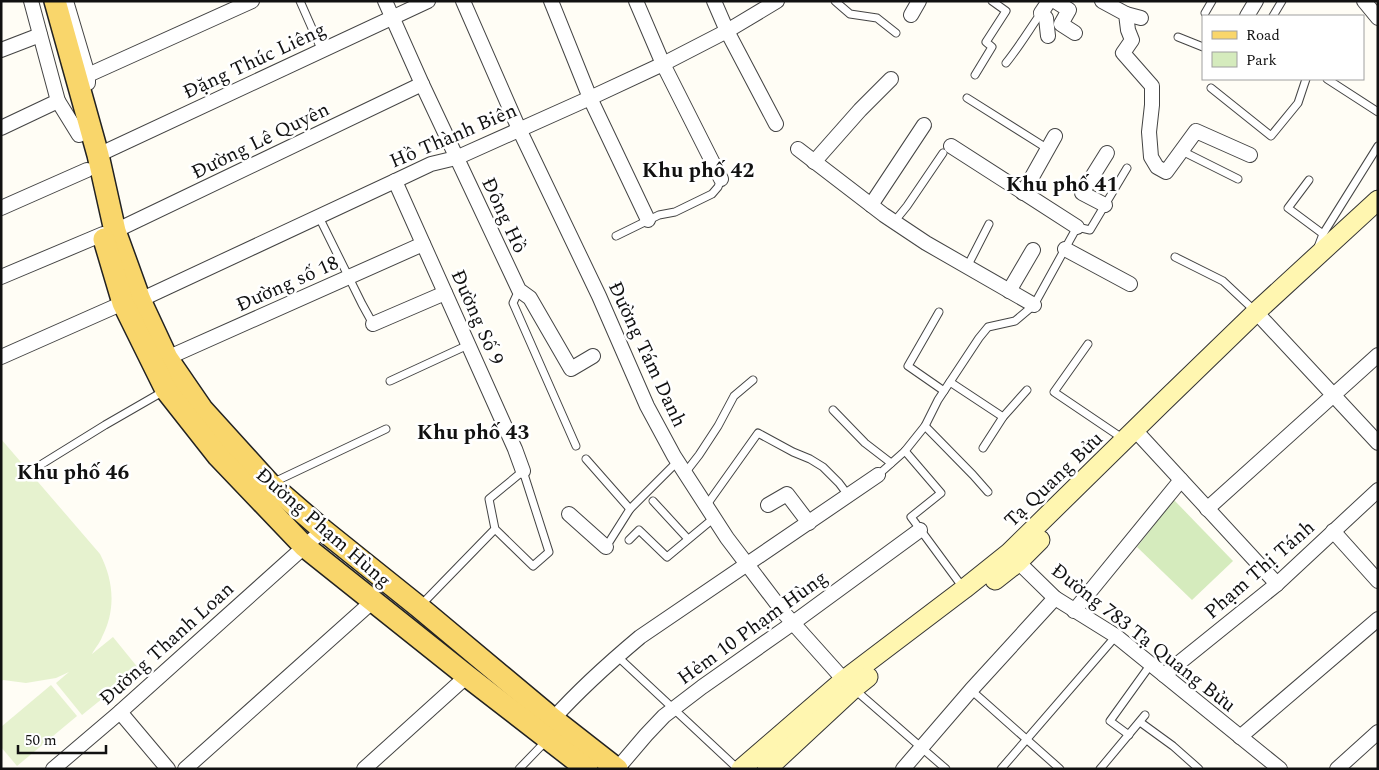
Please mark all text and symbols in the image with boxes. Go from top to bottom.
street label: Đặng Thúc Liêng [178,15,331,107]
legend [1202,15,1364,80]
text: Road [1246,24,1280,47]
text: Park [1246,49,1277,72]
street label: Đường Lê Quyên [186,94,335,187]
street label: Hồ Thành Biên [385,96,522,176]
district label: Khu phố 42 [642,155,754,187]
district label: Khu phố 41 [1006,169,1118,201]
street label: Đông Hồ [473,172,535,258]
street label: Đường số 18 [231,248,343,320]
street label: Đường Số 9 [443,265,511,370]
street label: Đường Tám Danh [600,276,694,432]
district label: Khu phố 43 [417,417,529,449]
street label: Tạ Quang Bửu [997,425,1110,535]
district label: Khu phố 46 [17,457,129,489]
street label: Đường Phạm Hùng [249,460,398,595]
street label: Phạm Thị Tánh [1198,513,1322,626]
street label: Đường 783 Tạ Quang Bửu [1044,556,1242,720]
street label: Hẻm 10 Phạm Hùng [671,563,834,693]
street label: Đường Thanh Loan [92,575,241,713]
scale bar [18,722,105,754]
text: 50 m [25,729,57,752]

